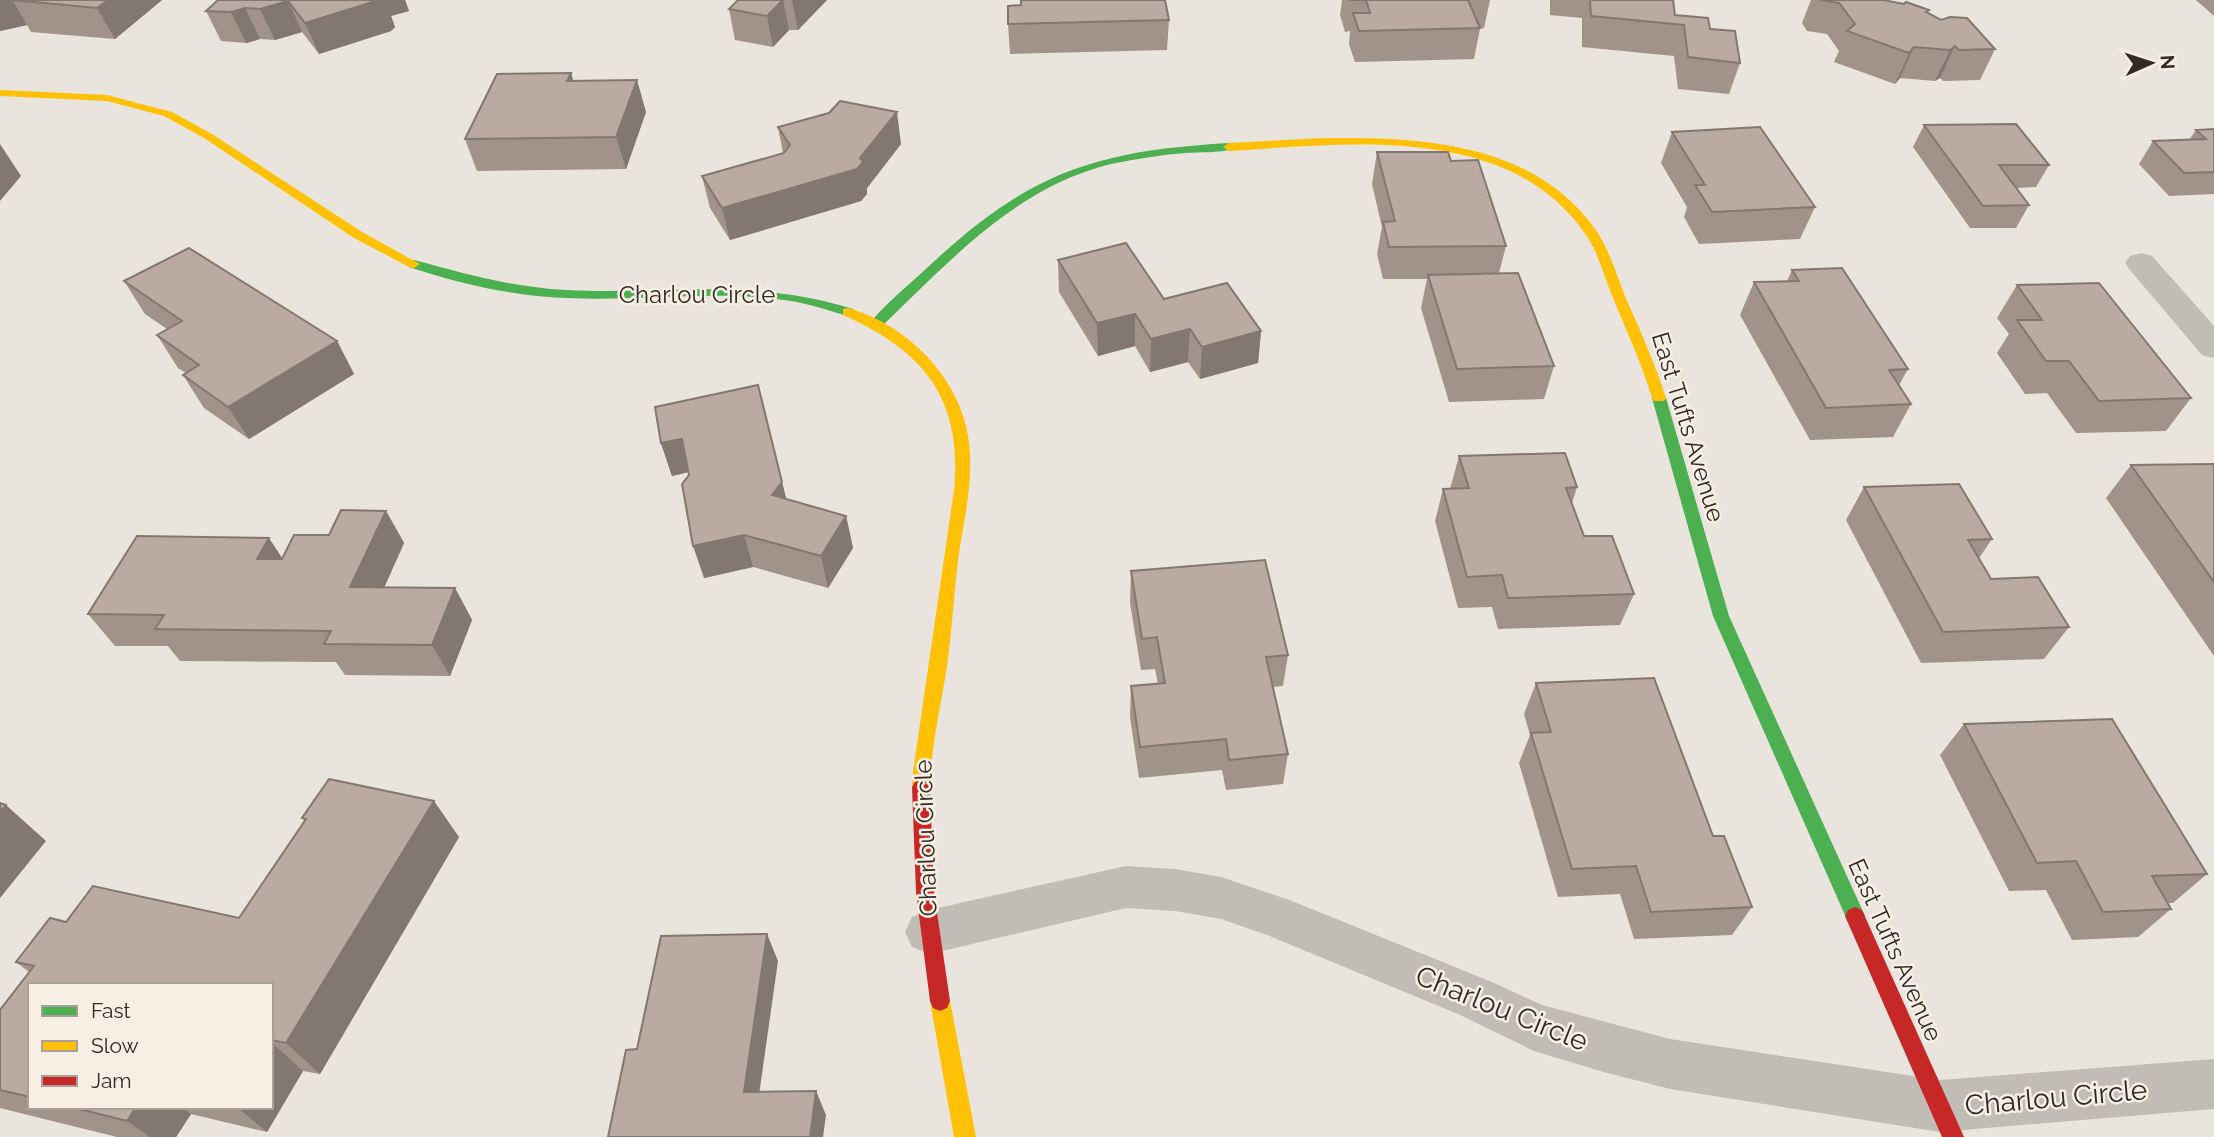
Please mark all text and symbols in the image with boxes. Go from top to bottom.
north arrow [2116,28,2186,98]
text: N [2157,54,2179,70]
street label: Charlou Circle [619,280,775,309]
street label: East Tufts Avenue [1646,329,1731,525]
street label: Charlou Circle [908,759,943,917]
street label: East Tufts Avenue [1842,854,1949,1046]
street label: Charlou Circle [1411,959,1593,1058]
legend [28,983,273,1109]
text: Fast [91,998,131,1023]
text: Slow [91,1033,139,1058]
text: Jam [91,1068,132,1093]
street label: Charlou Circle [1964,1073,2149,1122]

